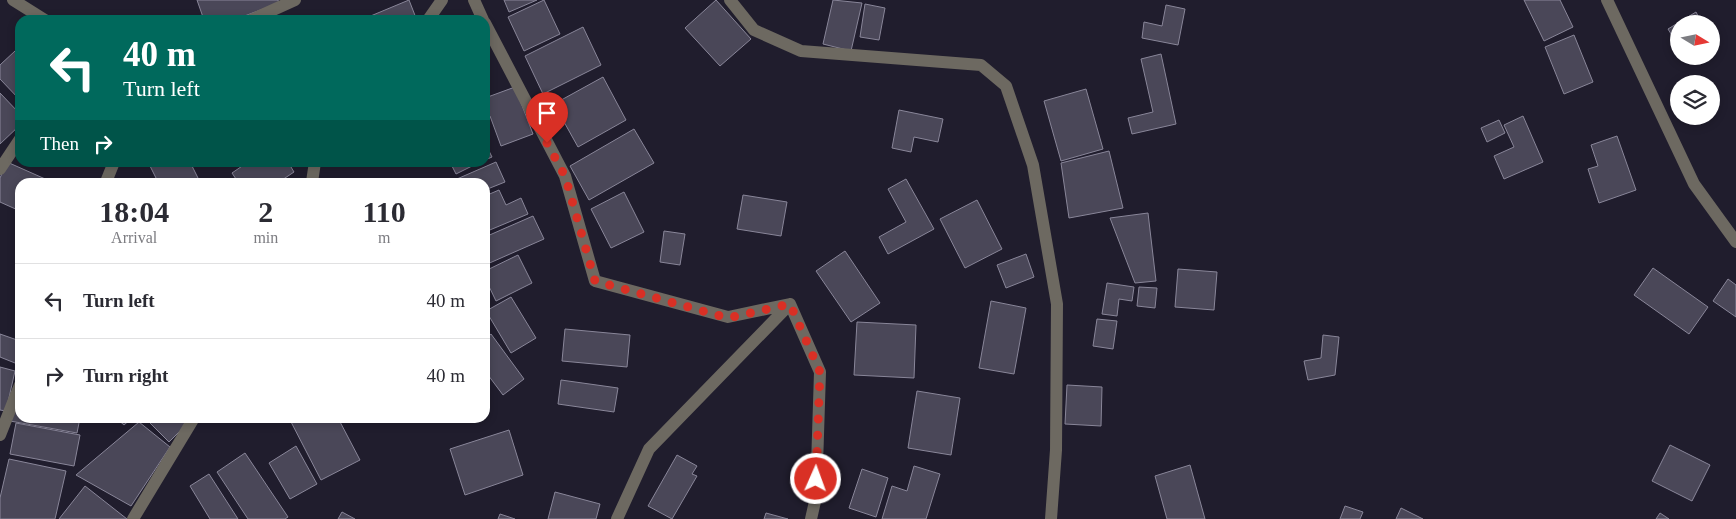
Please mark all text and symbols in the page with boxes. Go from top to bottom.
north arrow [1670,15,1720,65]
map controls [1670,15,1720,125]
icon: left [40,35,105,100]
text: 40 m [123,35,196,74]
button: layers [1670,75,1720,125]
text: Turn left [123,76,200,101]
pin [526,92,568,143]
icon: arrive [533,99,561,127]
icon: right [89,130,117,158]
text: Then [40,133,79,154]
text: 18:04 [99,195,169,228]
text: 2 [258,195,273,228]
text: 110 [362,195,406,228]
text: Arrival [111,229,157,246]
text: min [253,229,278,246]
text: m [378,229,390,246]
icon: left [40,287,68,315]
text: Turn left [83,290,155,311]
text: 40 m [426,290,465,311]
icon: right [40,362,68,390]
text: Turn right [83,365,168,386]
text: 40 m [426,365,465,386]
position arrow [789,452,841,504]

